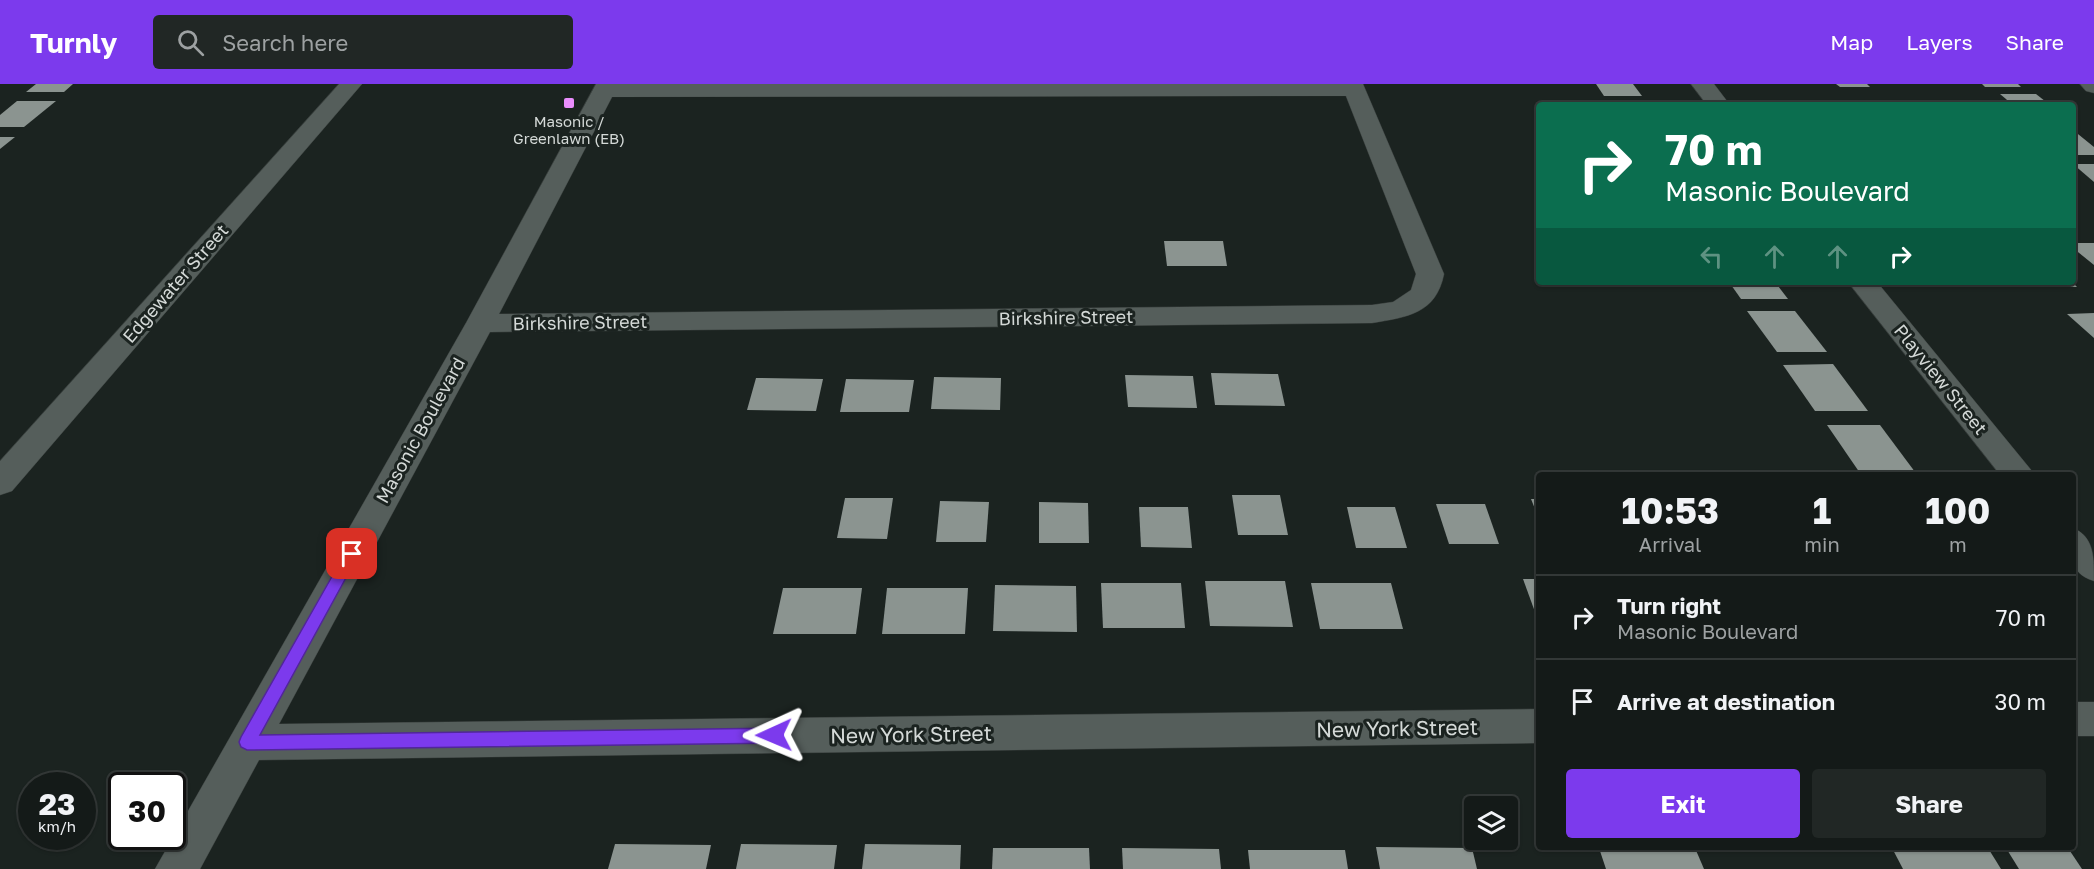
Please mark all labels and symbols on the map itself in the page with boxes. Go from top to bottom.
marker: Masonic / Greenlawn (EB) [562,96,576,110]
place label: Masonic / Greenlawn (EB) [513,112,625,147]
street label: Edgewater Street [118,219,232,347]
street label: Birkshire Street [999,305,1133,329]
street label: Birkshire Street [513,310,647,334]
street label: Playview Street [1890,319,1992,439]
street label: Masonic Boulevard [371,353,469,507]
pin [326,528,377,579]
position arrow [742,703,806,767]
street label: New York Street [1316,714,1478,742]
street label: New York Street [830,720,992,748]
speed limit sign: 30 [108,772,186,850]

